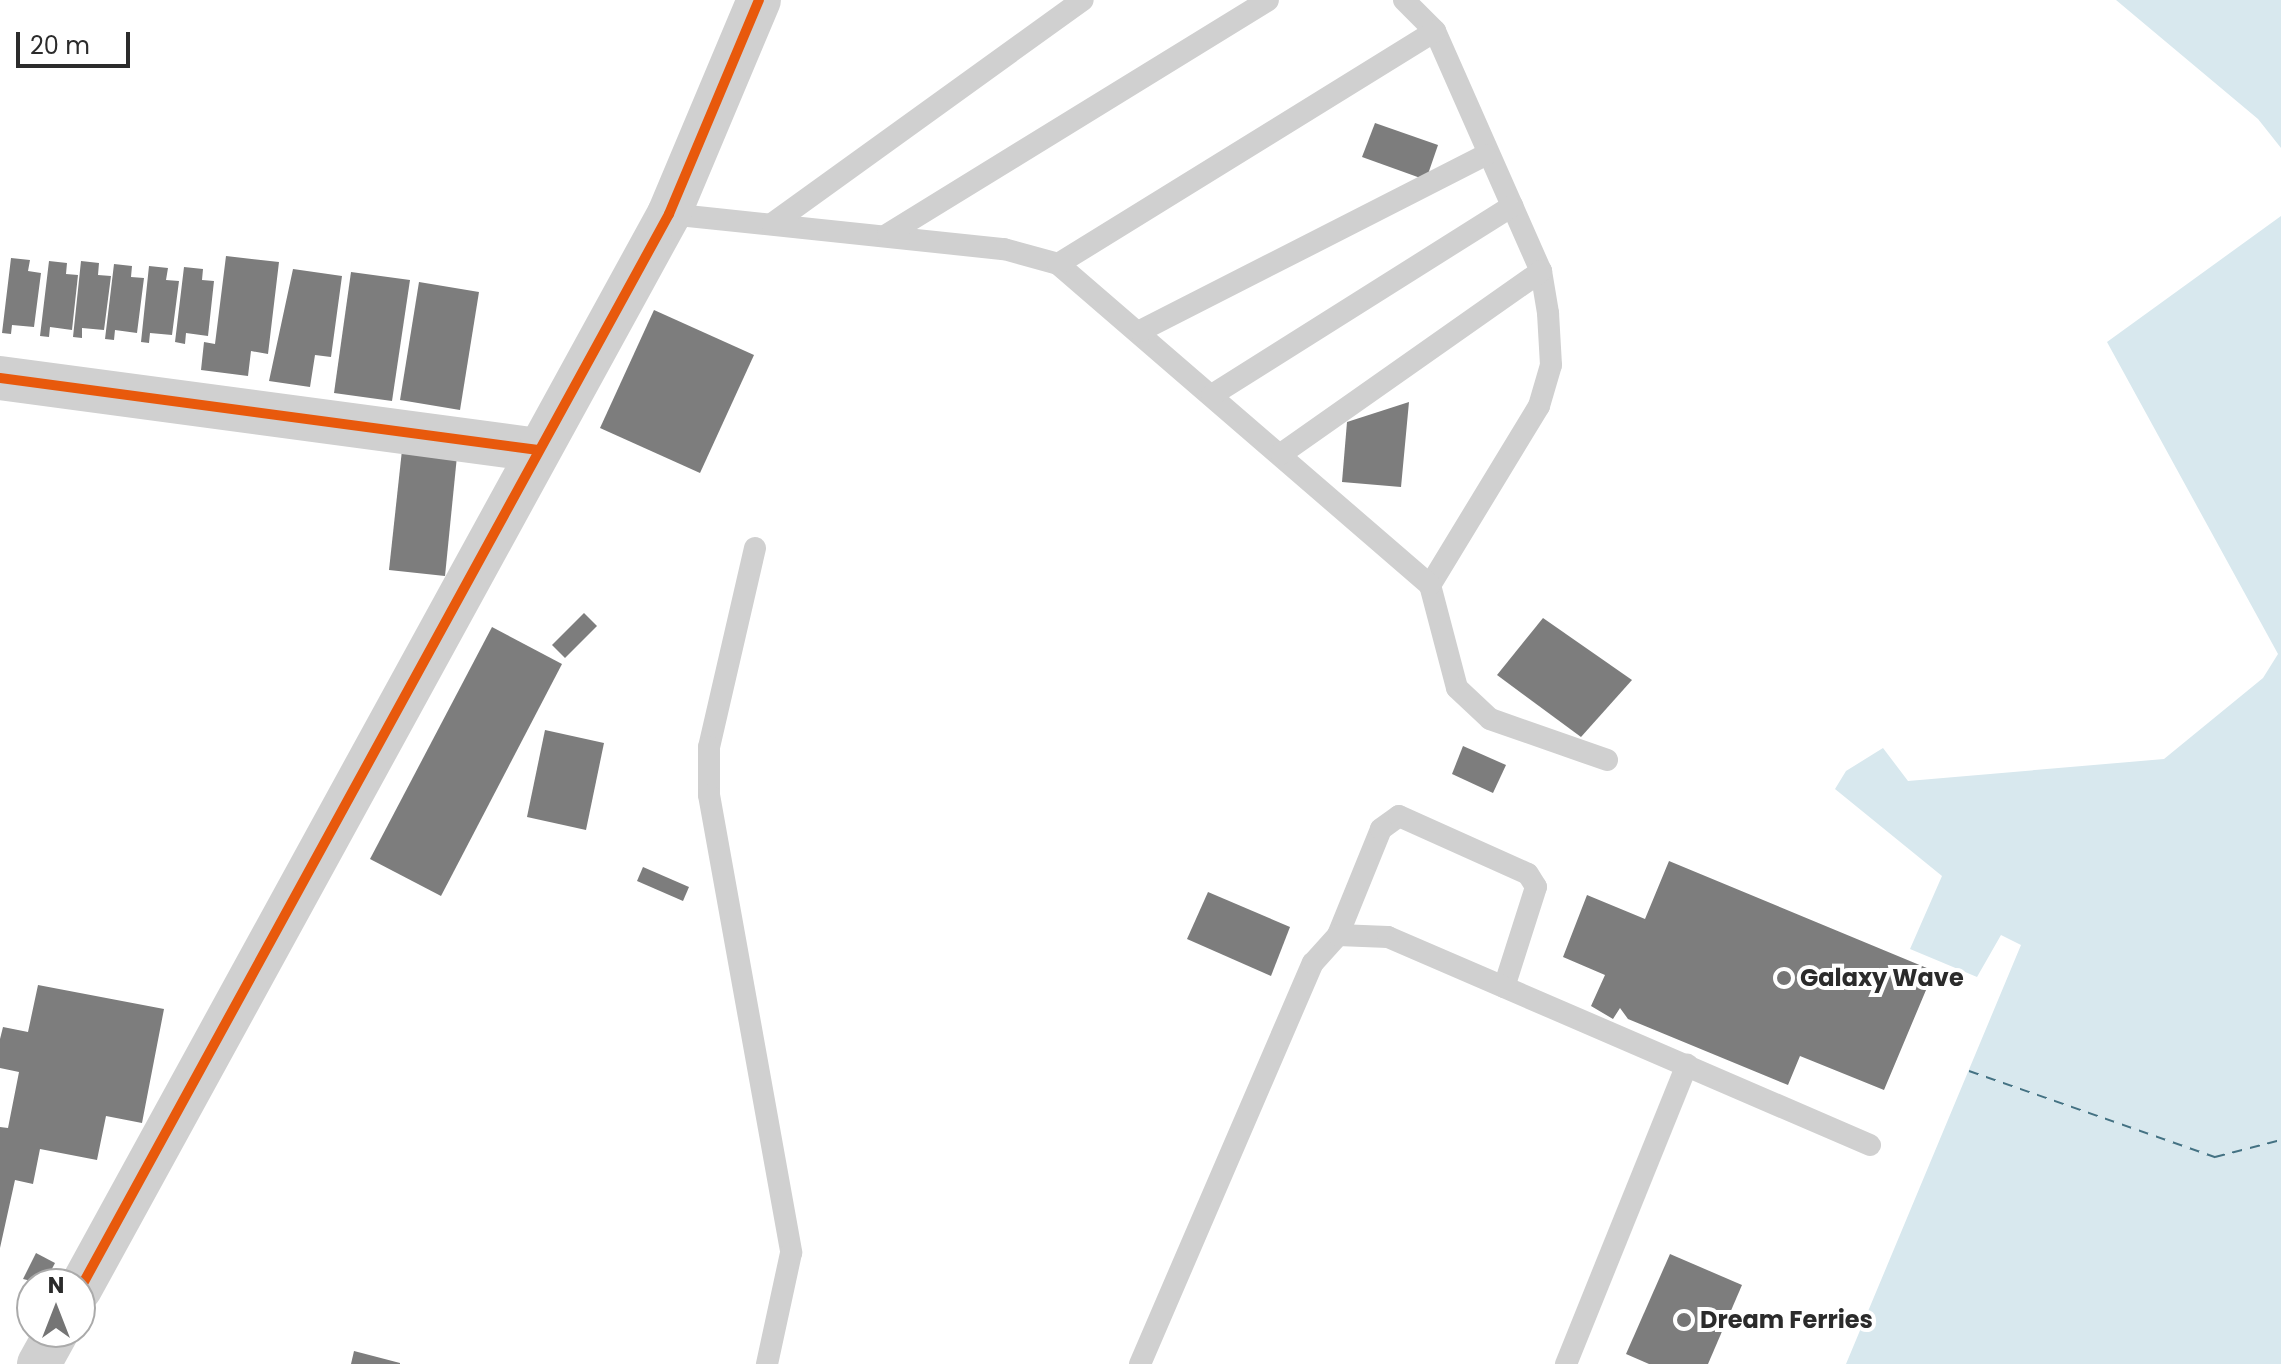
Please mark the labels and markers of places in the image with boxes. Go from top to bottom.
place label: Galaxy Wave [1800,964,1964,992]
marker: Galaxy Wave [1775,969,1793,987]
place label: Dream Ferries [1700,1306,1873,1334]
marker: Dream Ferries [1675,1311,1693,1329]

